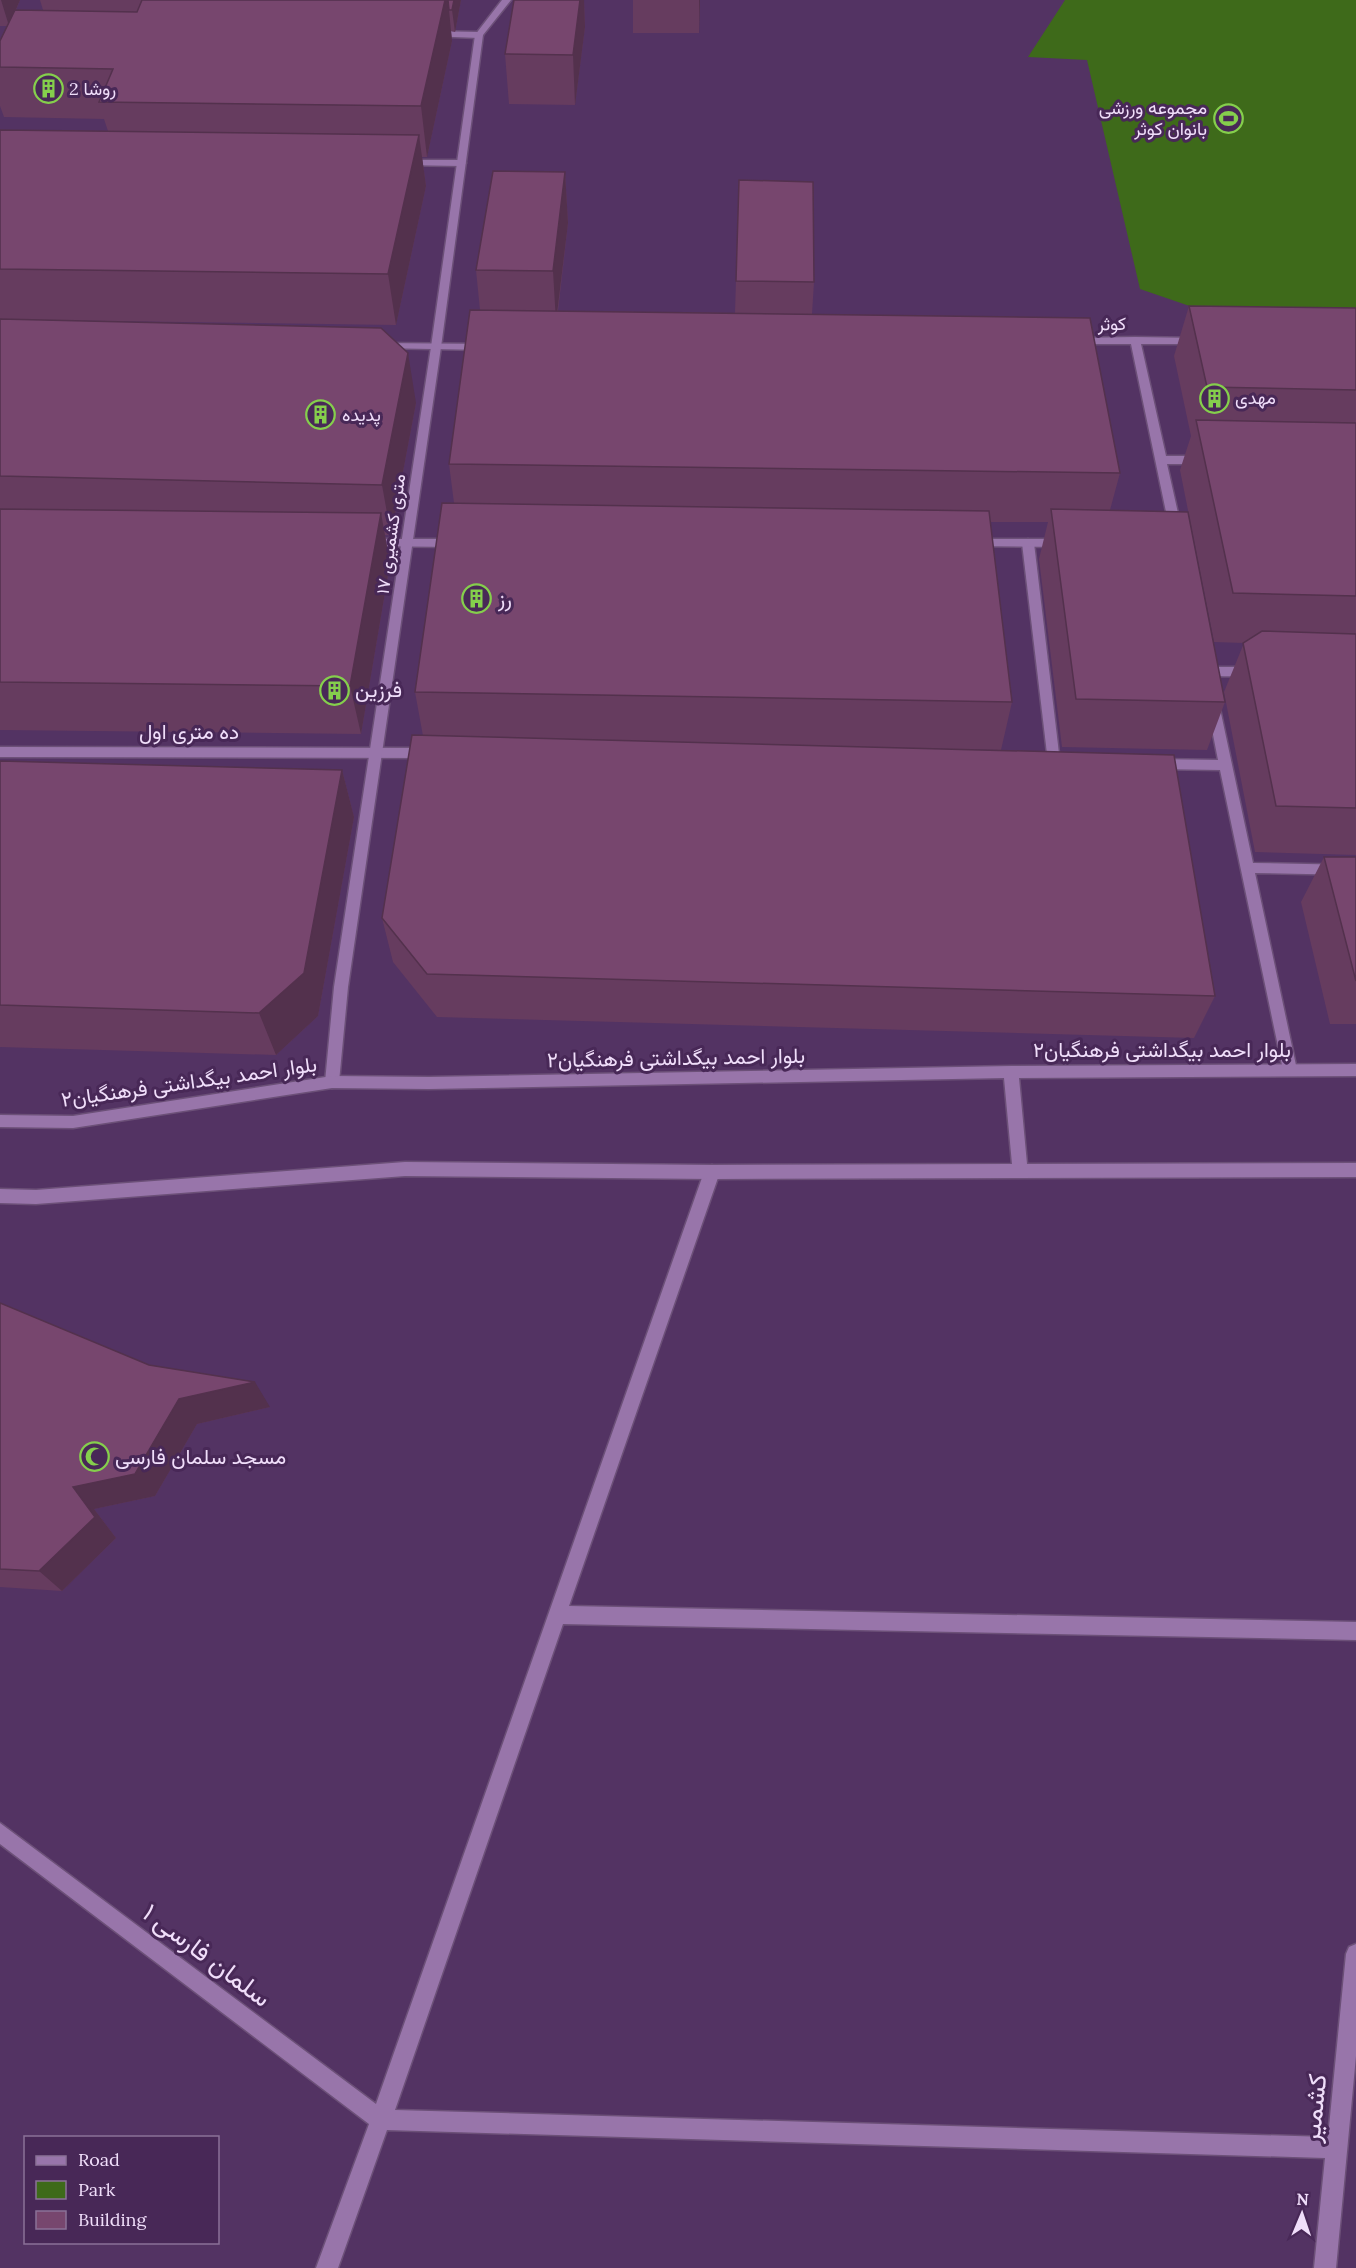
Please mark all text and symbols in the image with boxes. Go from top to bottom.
building icon: روشا 2 [32,73,64,105]
place label: روشا 2 [69,77,116,100]
place label: مجموعه ورزشی بانوان کوثر [1099,96,1207,140]
sports icon: مجموعه ورزشی بانوان کوثر [1212,102,1244,134]
street label: کوثر [1097,312,1126,335]
building icon: مهدی [1198,382,1230,414]
place label: مهدی [1235,386,1276,409]
building icon: پدیده [305,399,337,431]
place label: پدیده [342,403,381,427]
street label: ۱۷ متری کشمیری [371,472,410,596]
building icon: رز [461,583,493,615]
place label: رز [497,585,512,612]
building icon: فرزین [318,674,350,706]
place label: فرزین [355,676,402,703]
street label: ده متری اول [139,718,239,745]
street label: بلوار احمد بیگداشتی فرهنگیان۲ [1033,1036,1291,1063]
street label: بلوار احمد بیگداشتی فرهنگیان۲ [547,1042,805,1073]
street label: بلوار احمد بیگداشتی فرهنگیان۲ [59,1050,319,1113]
mosque icon: مسجد سلمان فارسی [78,1441,110,1473]
place label: مسجد سلمان فارسی [115,1443,286,1470]
street label: سلمان فارسی ۱ [137,1896,278,2014]
street label: کشمیر [1293,2072,1334,2145]
legend [24,2136,219,2244]
text: Road [78,2148,120,2171]
text: Park [78,2178,116,2201]
north arrow [1272,2184,1332,2244]
text: N [1296,2189,1309,2209]
text: Building [78,2208,148,2231]

